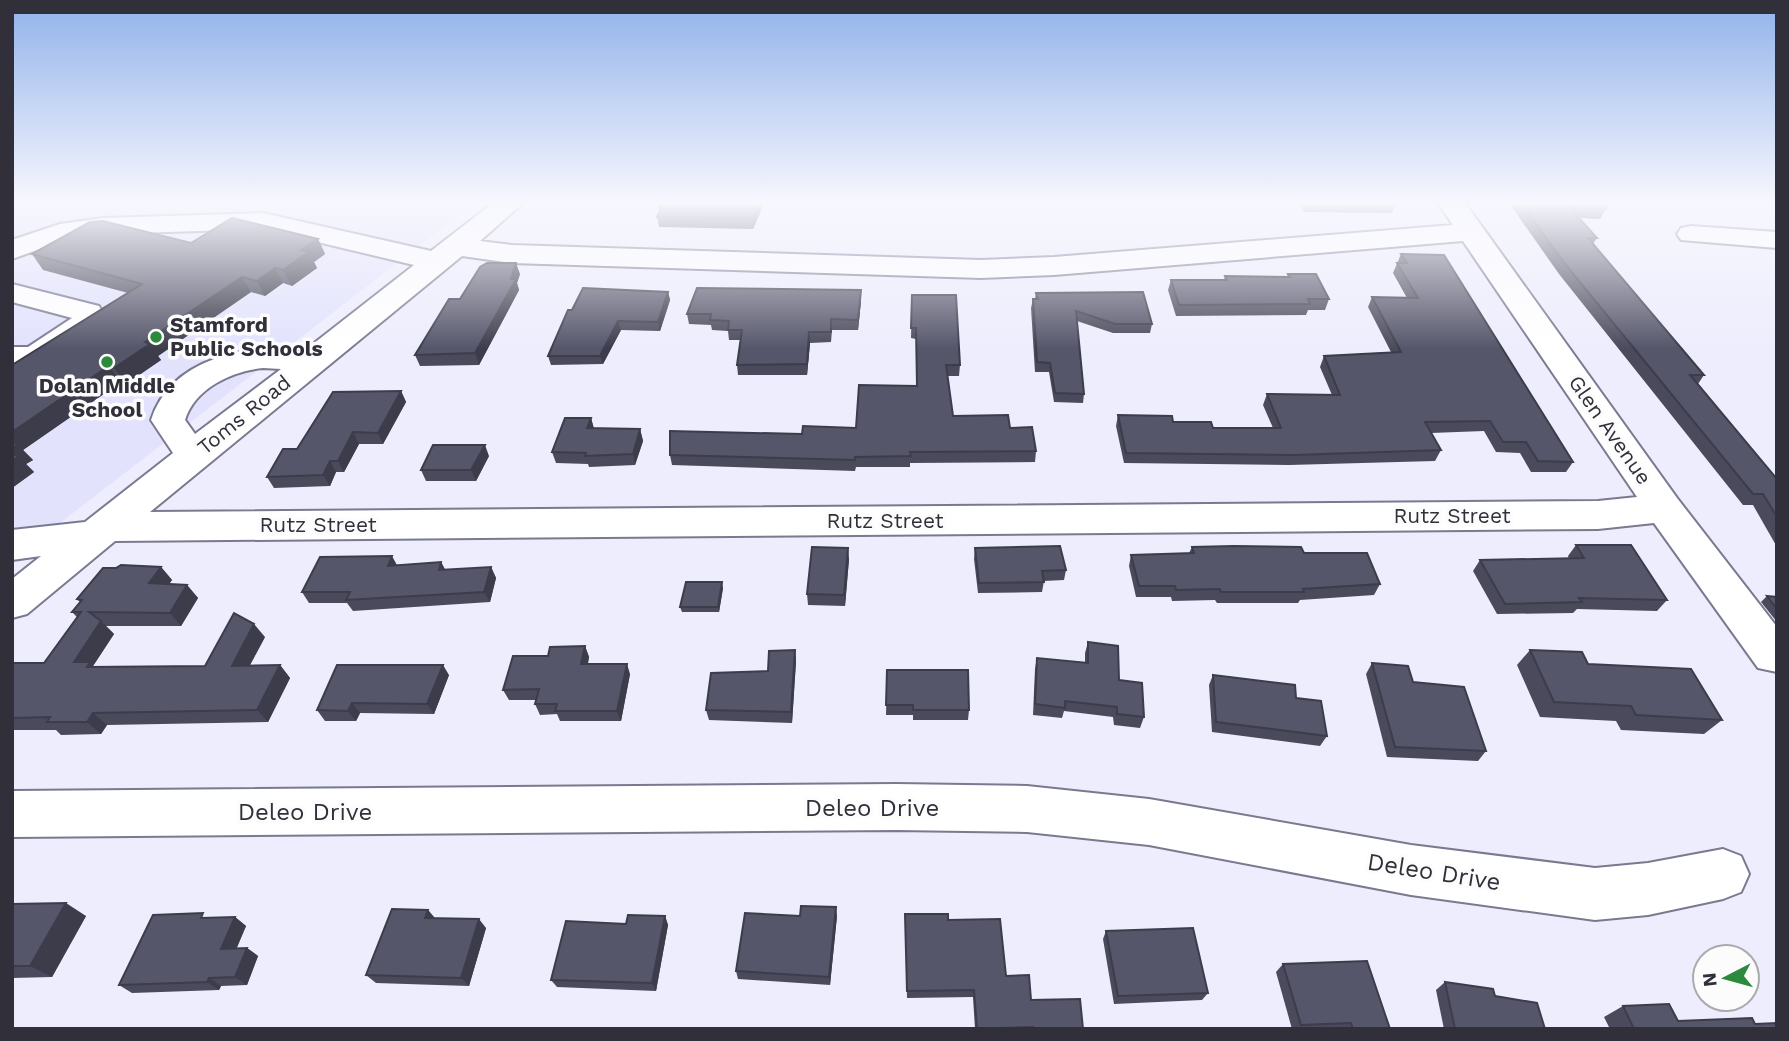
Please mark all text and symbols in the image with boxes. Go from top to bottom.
place label: Stamford Public Schools [170,312,323,361]
marker: Stamford Public Schools [148,329,164,345]
marker: Dolan Middle School [99,354,115,370]
street label: Toms Road [192,370,295,460]
street label: Glen Avenue [1564,370,1657,489]
place label: Dolan Middle School [39,373,175,422]
street label: Rutz Street [1393,503,1511,528]
street label: Rutz Street [826,508,944,533]
street label: Rutz Street [259,512,377,537]
street label: Deleo Drive [805,794,939,822]
street label: Deleo Drive [238,798,372,826]
street label: Deleo Drive [1365,848,1503,896]
north arrow [1691,943,1761,1013]
text: N [1697,972,1722,988]

